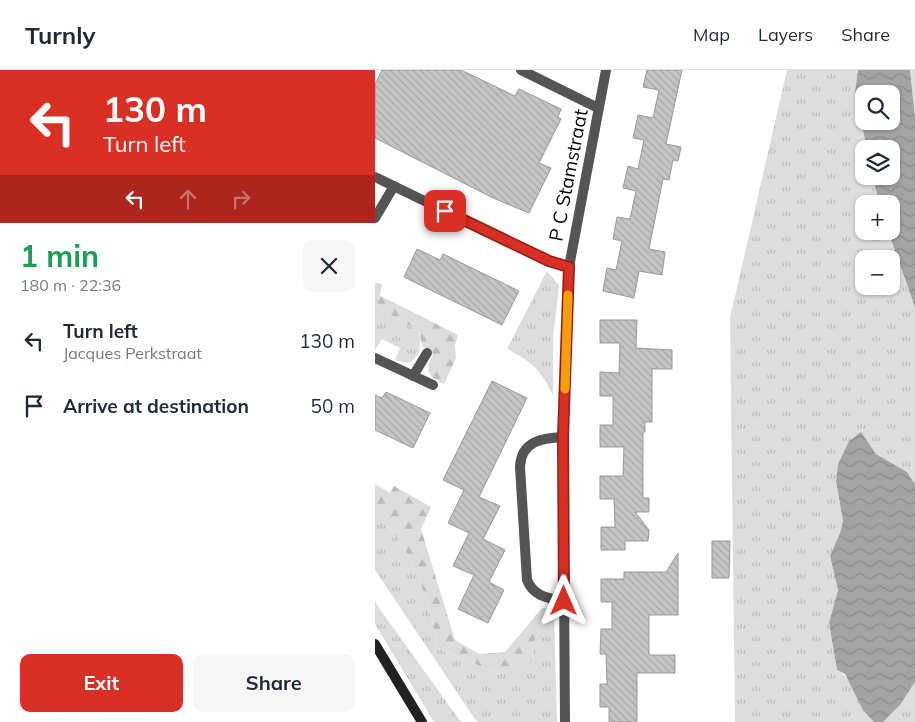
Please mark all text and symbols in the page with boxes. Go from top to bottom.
text: Turnly [25,20,96,50]
text: Map [693,23,730,46]
text: Layers [758,23,813,46]
text: Share [841,23,890,46]
map controls [855,85,900,295]
button: search [855,85,900,130]
text: 130 m [103,87,207,131]
icon: left [20,90,85,155]
street label: P C Stamstraat [543,107,593,243]
text: Turn left [103,130,186,158]
button: layers [855,140,900,185]
icon: left [121,185,149,213]
icon: ahead [174,185,202,213]
icon: right [227,185,255,213]
pin [424,190,466,232]
button: + [855,195,900,240]
icon: arrive [431,197,459,225]
text: 1 min [20,237,99,275]
button: close [303,240,355,292]
button: − [855,250,900,295]
text: 180 m · 22:36 [20,275,121,295]
text: Turn left [63,319,138,343]
icon: left [20,327,48,355]
text: 130 m [299,329,355,353]
text: Jacques Perkstraat [63,343,202,363]
icon: arrive [20,392,48,420]
text: Arrive at destination [63,394,249,418]
text: 50 m [311,394,355,418]
position arrow [537,574,589,626]
button: Exit [20,654,183,712]
button: Share [193,654,355,712]

